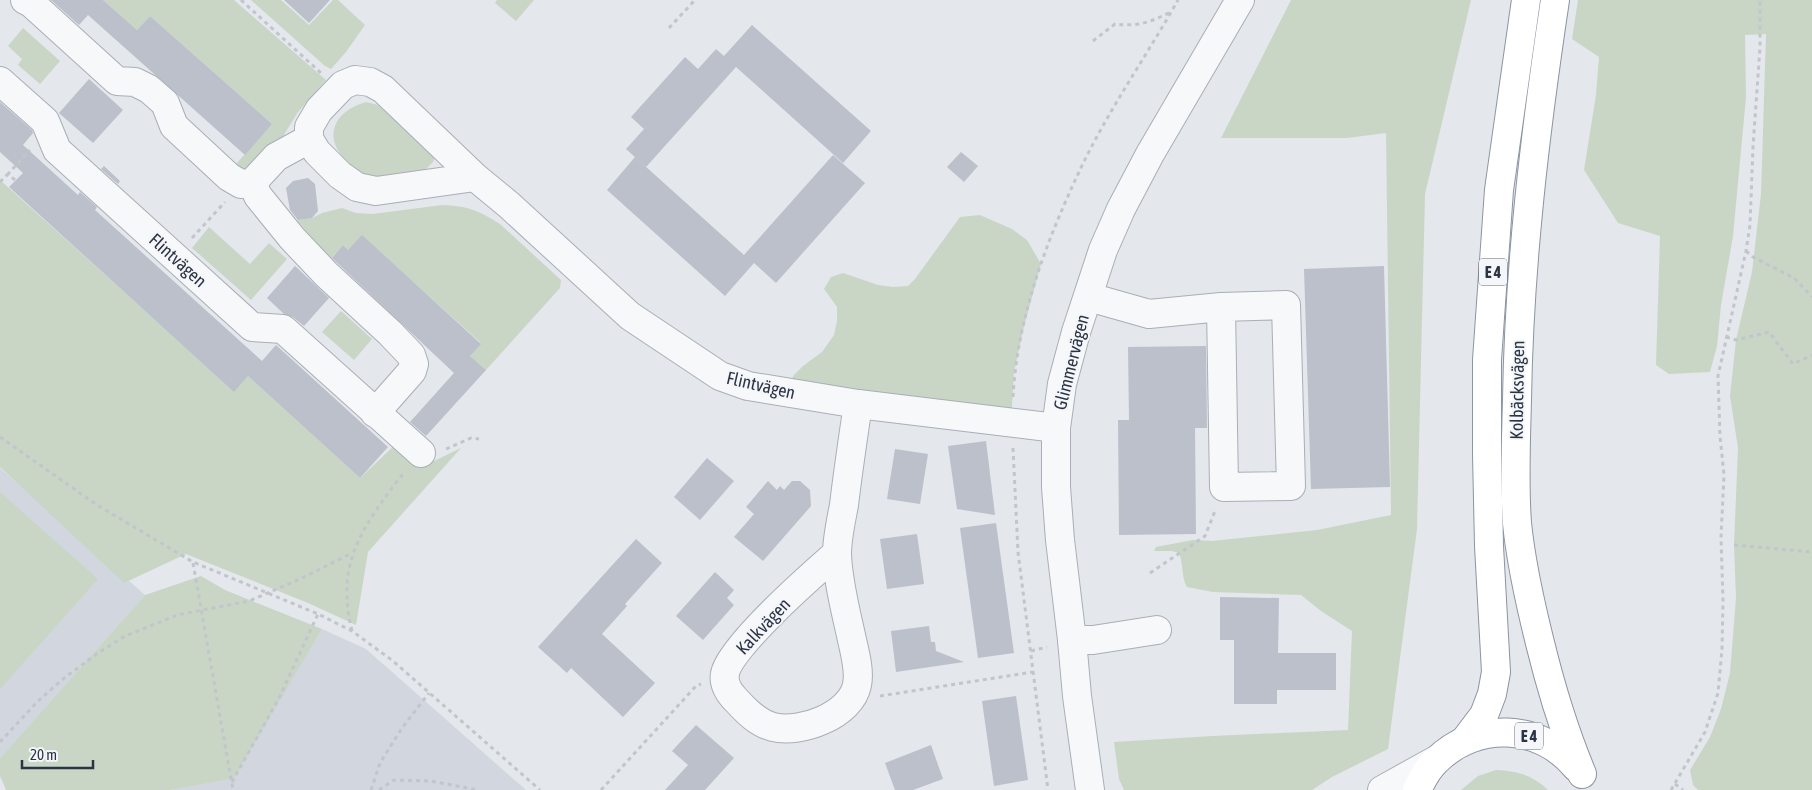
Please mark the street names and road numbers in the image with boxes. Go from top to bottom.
street label: Flintvägen [145,229,211,291]
road number: E 4 [1479,258,1507,286]
street label: Glimmervägen [1049,312,1093,412]
street label: Kolbäcksvägen [1506,340,1528,440]
street label: Flintvägen [725,367,797,403]
street label: Kalkvägen [732,593,794,659]
road number: E 4 [1515,722,1543,749]

